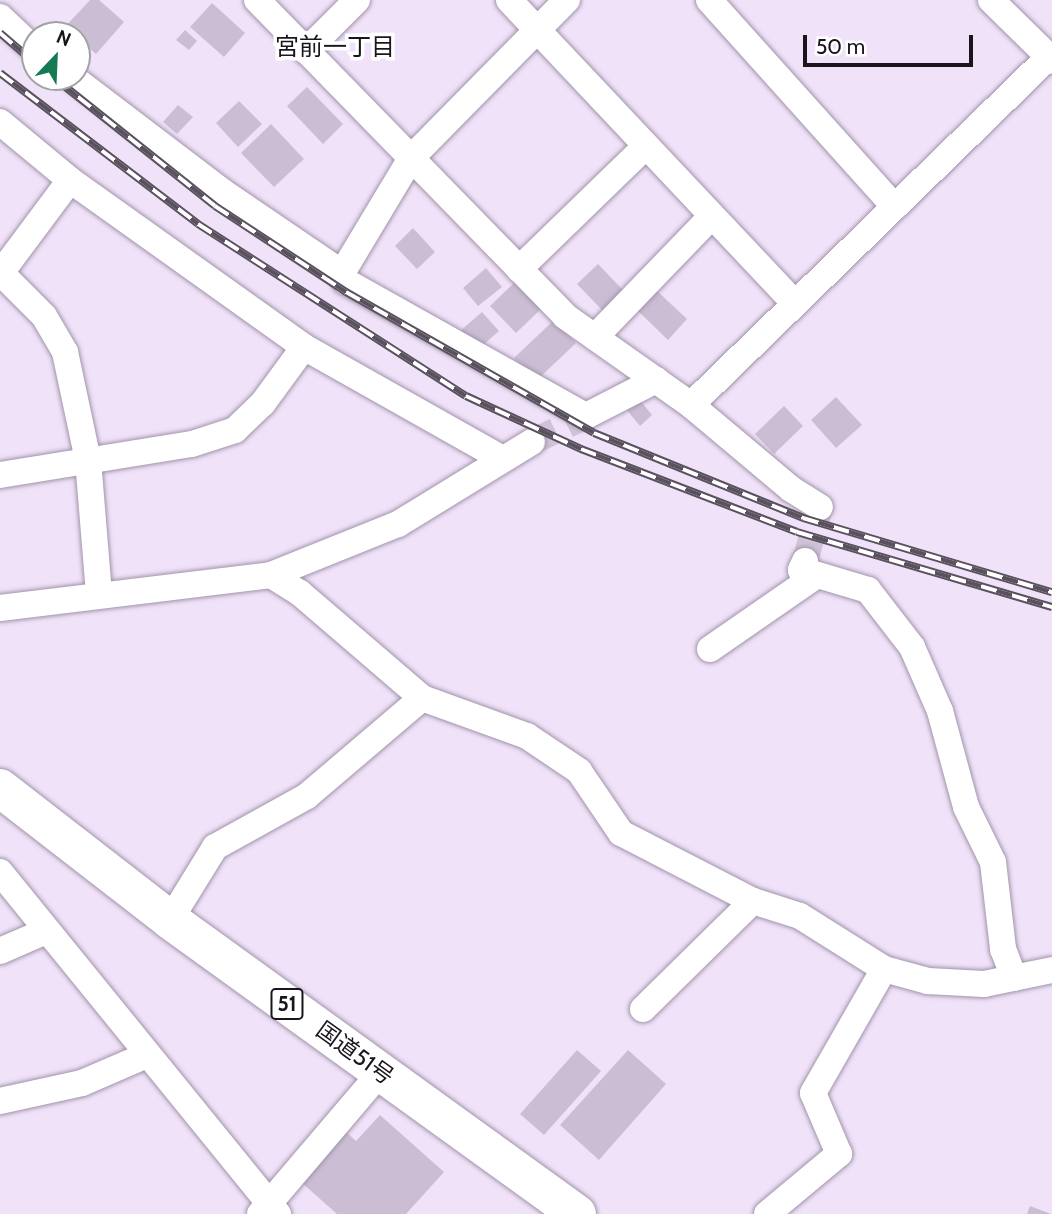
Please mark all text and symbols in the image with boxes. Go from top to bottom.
north arrow [21,21,91,91]
scale bar [807,21,977,65]
text: N [53,25,74,51]
district label: 宮前一丁目 [275,33,395,61]
text: 50 m [816,34,865,59]
road number: 51 [270,986,304,1021]
street label: 国道51号 [311,1016,399,1090]

